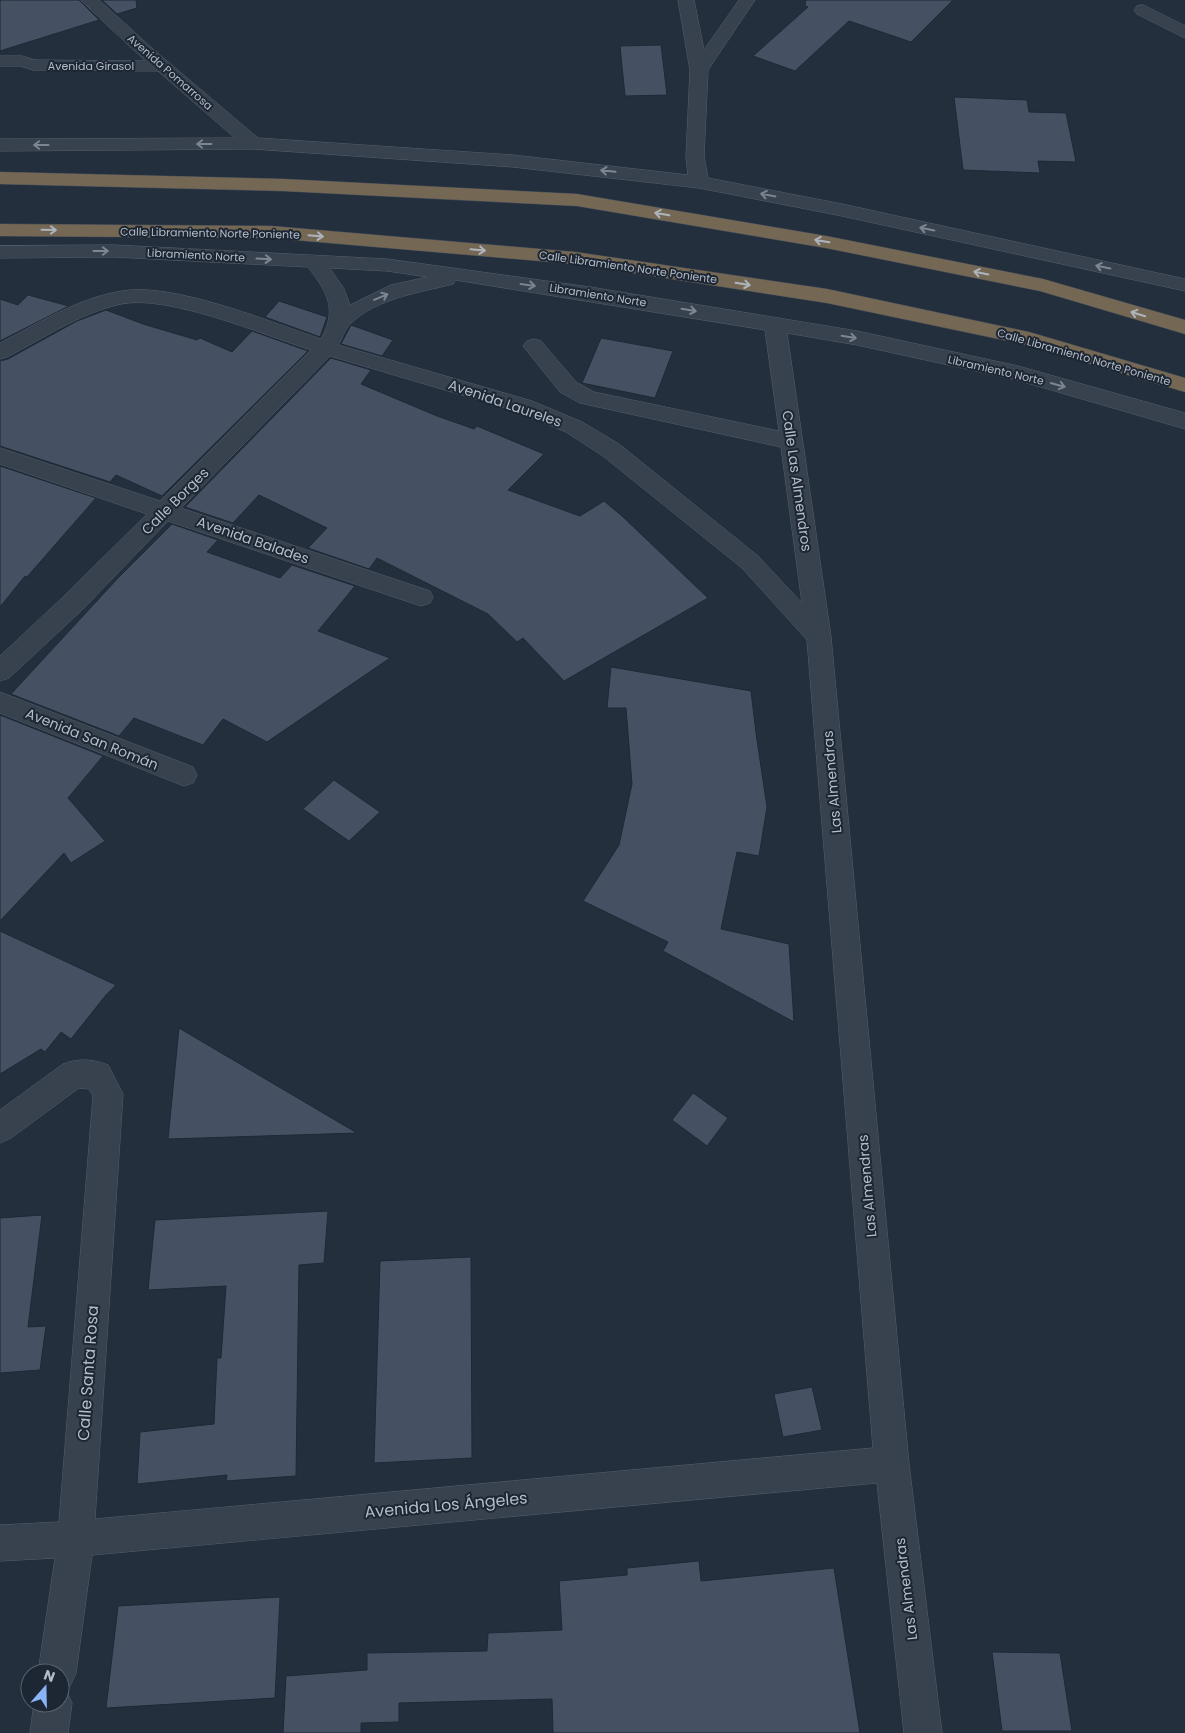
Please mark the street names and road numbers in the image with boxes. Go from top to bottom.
street label: Avenida Pomarrosa [124,30,216,114]
street label: Avenida Girasol [48,58,134,74]
street label: Calle Libramiento Norte Poniente [120,223,300,243]
street label: Libramiento Norte [147,244,246,266]
street label: Calle Libramiento Norte Poniente [538,247,718,287]
street label: Libramiento Norte [548,279,648,311]
street label: Calle Libramiento Norte Poniente [996,326,1172,388]
street label: Libramiento Norte [947,353,1045,387]
street label: Avenida Laureles [446,374,564,432]
street label: Calle Las Almendros [777,409,817,553]
street label: Calle Borges [137,463,213,539]
street label: Avenida Balades [194,511,312,569]
street label: Avenida San Román [23,703,161,775]
street label: Las Almendras [818,730,846,834]
street label: Las Almendras [853,1134,881,1238]
street label: Calle Santa Rosa [72,1304,104,1442]
street label: Avenida Los Ángeles [364,1486,528,1524]
street label: Las Almendras [890,1537,922,1641]

